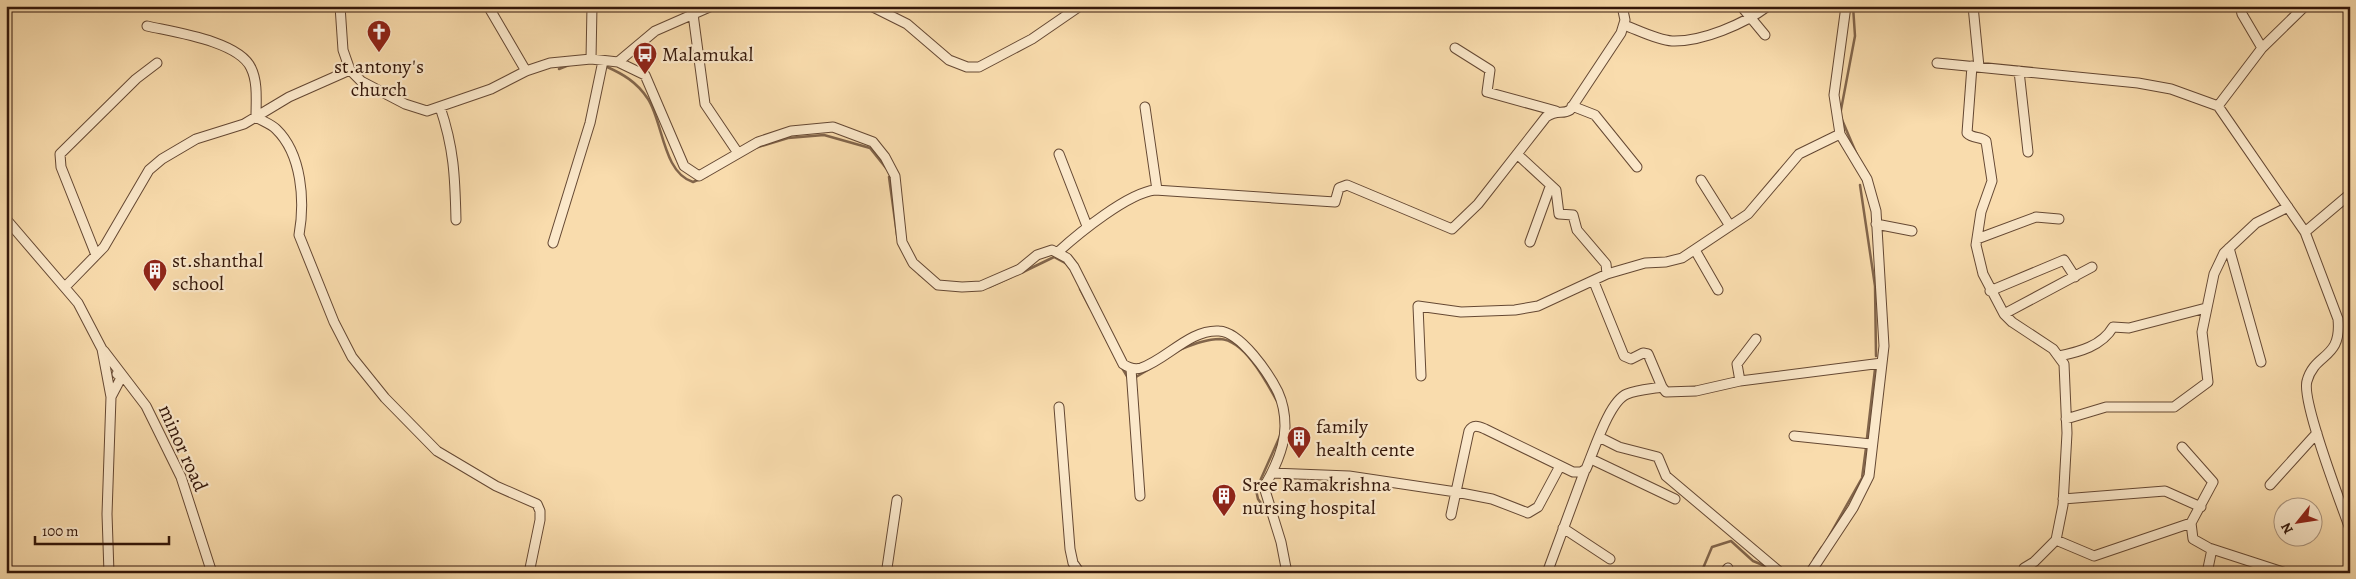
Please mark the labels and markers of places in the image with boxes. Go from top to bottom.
church icon: st.antony's church [366,19,392,53]
bus stop icon: Malamukal [632,41,658,75]
place label: Malamukal [662,41,754,68]
place label: st.antony's church [334,53,424,103]
place label: st.shanthal school [172,247,263,297]
building icon: st.shanthal school [142,258,168,292]
place label: family health cente [1316,413,1415,463]
building icon: family health cente [1286,425,1312,459]
place label: Sree Ramakrishna nursing hospital [1242,471,1392,521]
building icon: Sree Ramakrishna nursing hospital [1211,483,1237,517]

